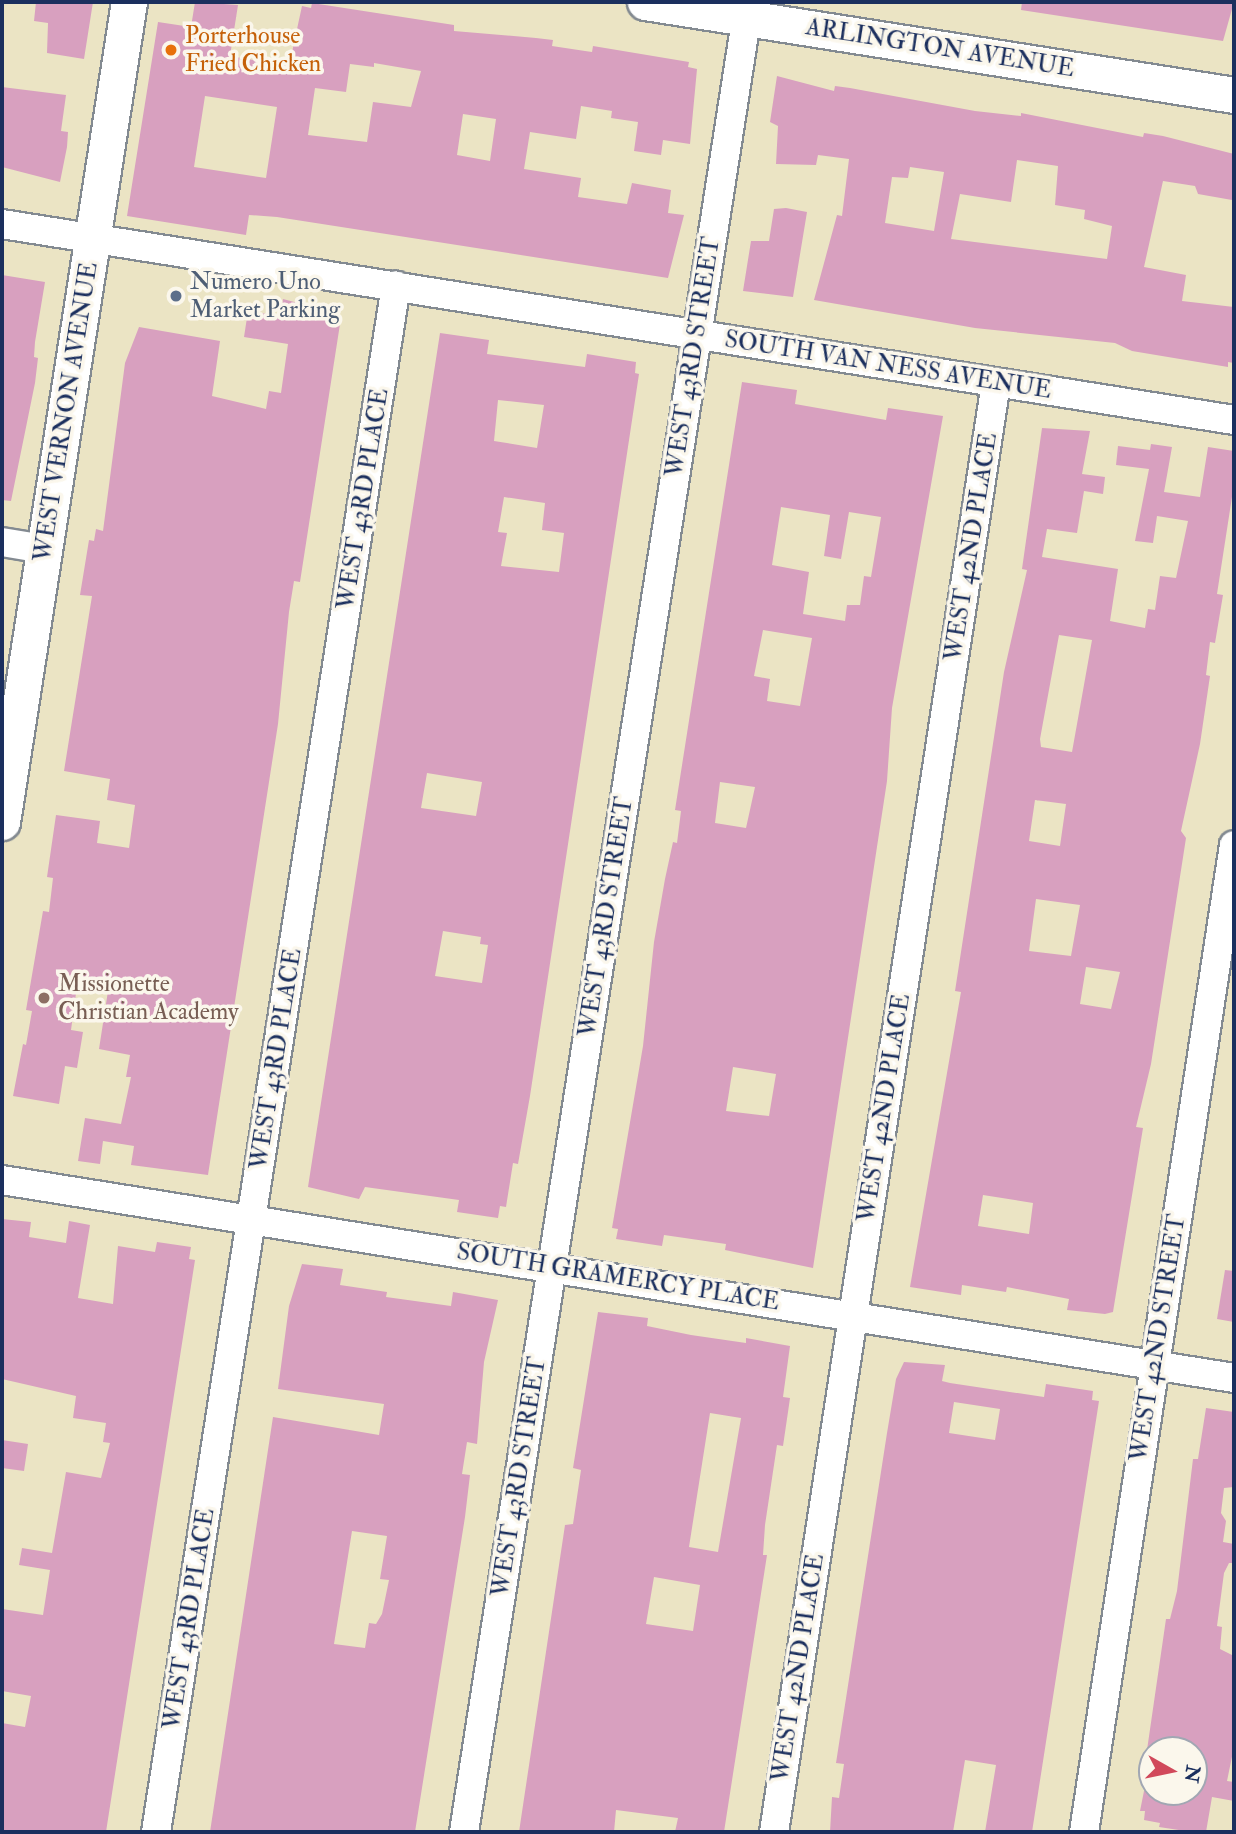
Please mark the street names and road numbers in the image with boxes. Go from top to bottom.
street label: ARLINGTON AVENUE [804,13,1076,83]
street label: WEST 43RD STREET [660,235,726,479]
street label: WEST VERNON AVENUE [28,260,104,564]
street label: SOUTH VAN NESS AVENUE [723,325,1053,405]
street label: WEST 43RD PLACE [331,386,395,612]
street label: WEST 42ND PLACE [939,431,1003,663]
street label: WEST 43RD STREET [573,795,639,1039]
street label: WEST 43RD PLACE [244,946,308,1172]
street label: WEST 42ND PLACE [852,992,916,1224]
street label: WEST 42ND STREET [1124,1212,1192,1464]
street label: SOUTH GRAMERCY PLACE [455,1237,781,1317]
street label: WEST 43RD STREET [486,1355,552,1599]
street label: WEST 43RD PLACE [157,1506,221,1732]
street label: WEST 42ND PLACE [766,1552,830,1784]

